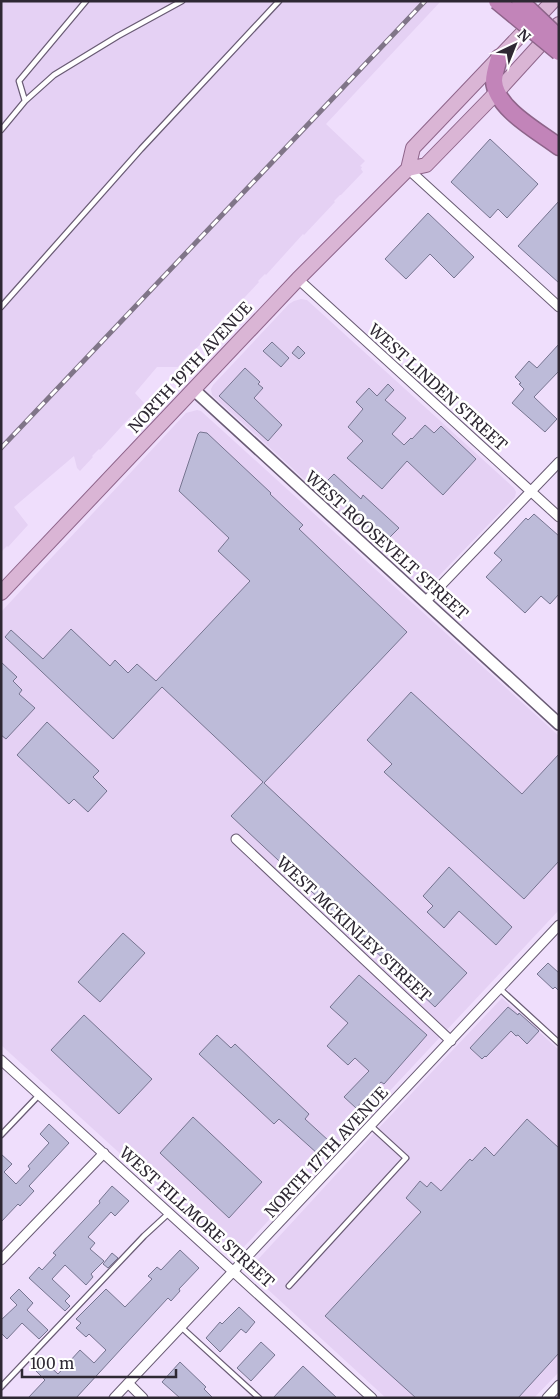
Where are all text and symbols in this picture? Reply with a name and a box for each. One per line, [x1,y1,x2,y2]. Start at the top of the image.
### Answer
north arrow [490,20,540,70]
text: N [514,25,534,46]
street label: NORTH 19TH AVENUE [124,297,257,437]
street label: WEST LINDEN STREET [364,319,512,455]
street label: WEST ROOSEVELT STREET [301,466,473,623]
street label: WEST MCKINLEY STREET [272,852,435,1006]
street label: NORTH 17TH AVENUE [260,1082,392,1222]
street label: WEST FILLMORE STREET [115,1142,278,1292]
scale bar [22,1346,176,1378]
text: 100 m [30,1354,74,1373]

